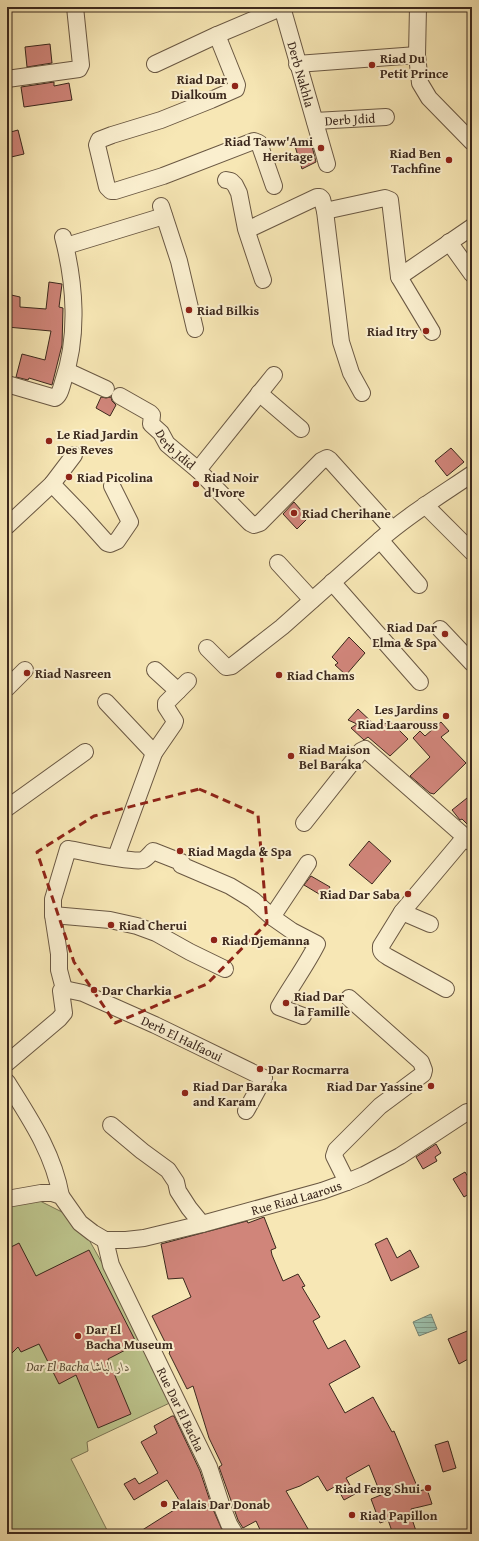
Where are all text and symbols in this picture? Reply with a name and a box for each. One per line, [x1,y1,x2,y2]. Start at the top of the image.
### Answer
street label: Derb Nakhla [283,39,320,110]
place label: Riad Du Petit Prince [380,49,448,83]
marker: Riad Du Petit Prince [367,60,377,70]
place label: Riad Dar Dialkoum [171,70,228,104]
marker: Riad Dar Dialkoum [230,81,240,91]
street label: Derb Jdid [324,108,376,130]
place label: Riad Taww'Ami Heritage [224,132,313,166]
marker: Riad Taww'Ami Heritage [316,143,326,153]
place label: Riad Ben Tachfine [390,144,441,178]
marker: Riad Ben Tachfine [444,155,454,165]
place label: Riad Bilkis [197,301,260,320]
marker: Riad Bilkis [184,305,194,315]
place label: Riad Itry [367,322,418,341]
marker: Riad Itry [421,326,431,336]
place label: Le Riad Jardin Des Reves [57,425,139,459]
street label: Derb Jdid [151,426,200,474]
marker: Le Riad Jardin Des Reves [44,436,54,446]
place label: Riad Picolina [77,468,153,487]
place label: Riad Noir d'Ivore [204,468,259,502]
marker: Riad Picolina [64,472,74,482]
marker: Riad Noir d'Ivore [191,479,201,489]
place label: Riad Cherihane [302,504,391,523]
marker: Riad Cherihane [289,508,299,518]
place label: Riad Dar Elma & Spa [372,618,437,652]
marker: Riad Dar Elma & Spa [440,629,450,639]
place label: Riad Nasreen [35,664,112,683]
place label: Riad Chams [287,666,355,685]
marker: Riad Nasreen [22,668,32,678]
marker: Riad Chams [274,670,284,680]
place label: Les Jardins Riad Laarouss [358,700,438,734]
marker: Les Jardins Riad Laarouss [441,711,451,721]
place label: Riad Maison Bel Baraka [299,740,370,774]
marker: Riad Maison Bel Baraka [286,751,296,761]
place label: Riad Magda & Spa [188,842,292,861]
marker: Riad Magda & Spa [175,846,185,856]
place label: Riad Dar Saba [320,885,400,904]
marker: Riad Dar Saba [403,889,413,899]
place label: Riad Cherui [119,916,187,935]
marker: Riad Cherui [106,920,116,930]
place label: Riad Djemanna [222,931,310,950]
marker: Riad Djemanna [209,935,219,945]
place label: Dar Charkia [102,981,172,1000]
marker: Dar Charkia [89,985,99,995]
place label: Riad Dar la Famille [294,987,350,1021]
marker: Riad Dar la Famille [281,998,291,1008]
street label: Derb El Halfaoui [138,1011,226,1066]
place label: Dar Rocmarra [268,1060,350,1079]
marker: Dar Rocmarra [255,1064,265,1074]
place label: Riad Dar Baraka and Karam [193,1077,288,1111]
place label: Riad Dar Yassine [327,1077,423,1096]
marker: Riad Dar Yassine [426,1081,436,1091]
marker: Riad Dar Baraka and Karam [180,1088,190,1098]
street label: Rue Riad Laarous [249,1175,344,1220]
place label: Dar El Bacha Museum [86,1320,174,1354]
marker: Dar El Bacha Museum [73,1331,83,1341]
park label: Dar El Bacha دار الباشا [25,1357,130,1376]
street label: Rue Dar El Bacha [152,1364,210,1455]
place label: Riad Feng Shui [335,1479,420,1498]
marker: Riad Feng Shui [423,1483,433,1493]
place label: Palais Dar Donab [172,1495,270,1514]
marker: Palais Dar Donab [159,1499,169,1509]
place label: Riad Papillon [360,1506,438,1525]
marker: Riad Papillon [347,1510,357,1520]

